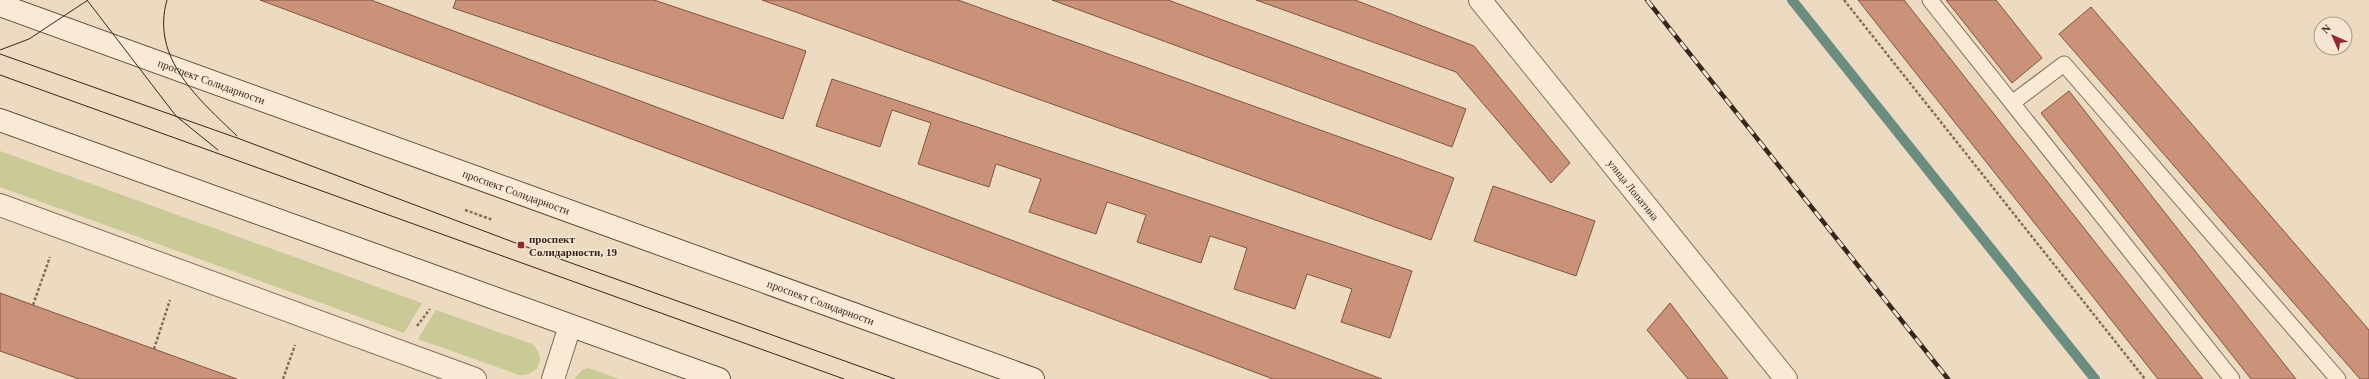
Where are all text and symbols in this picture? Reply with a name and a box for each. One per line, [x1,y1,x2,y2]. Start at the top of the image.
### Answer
north arrow [2313,16,2353,56]
text: N [2319,22,2333,36]
street label: проспект Солидарности [156,57,267,107]
street label: улица Лопатина [1605,157,1661,223]
street label: проспект Солидарности [461,167,571,217]
place label: проспект Солидарности, 19 [529,233,617,258]
marker: проспект Солидарности, 19 [516,240,526,250]
street label: проспект Солидарности [766,277,876,327]

